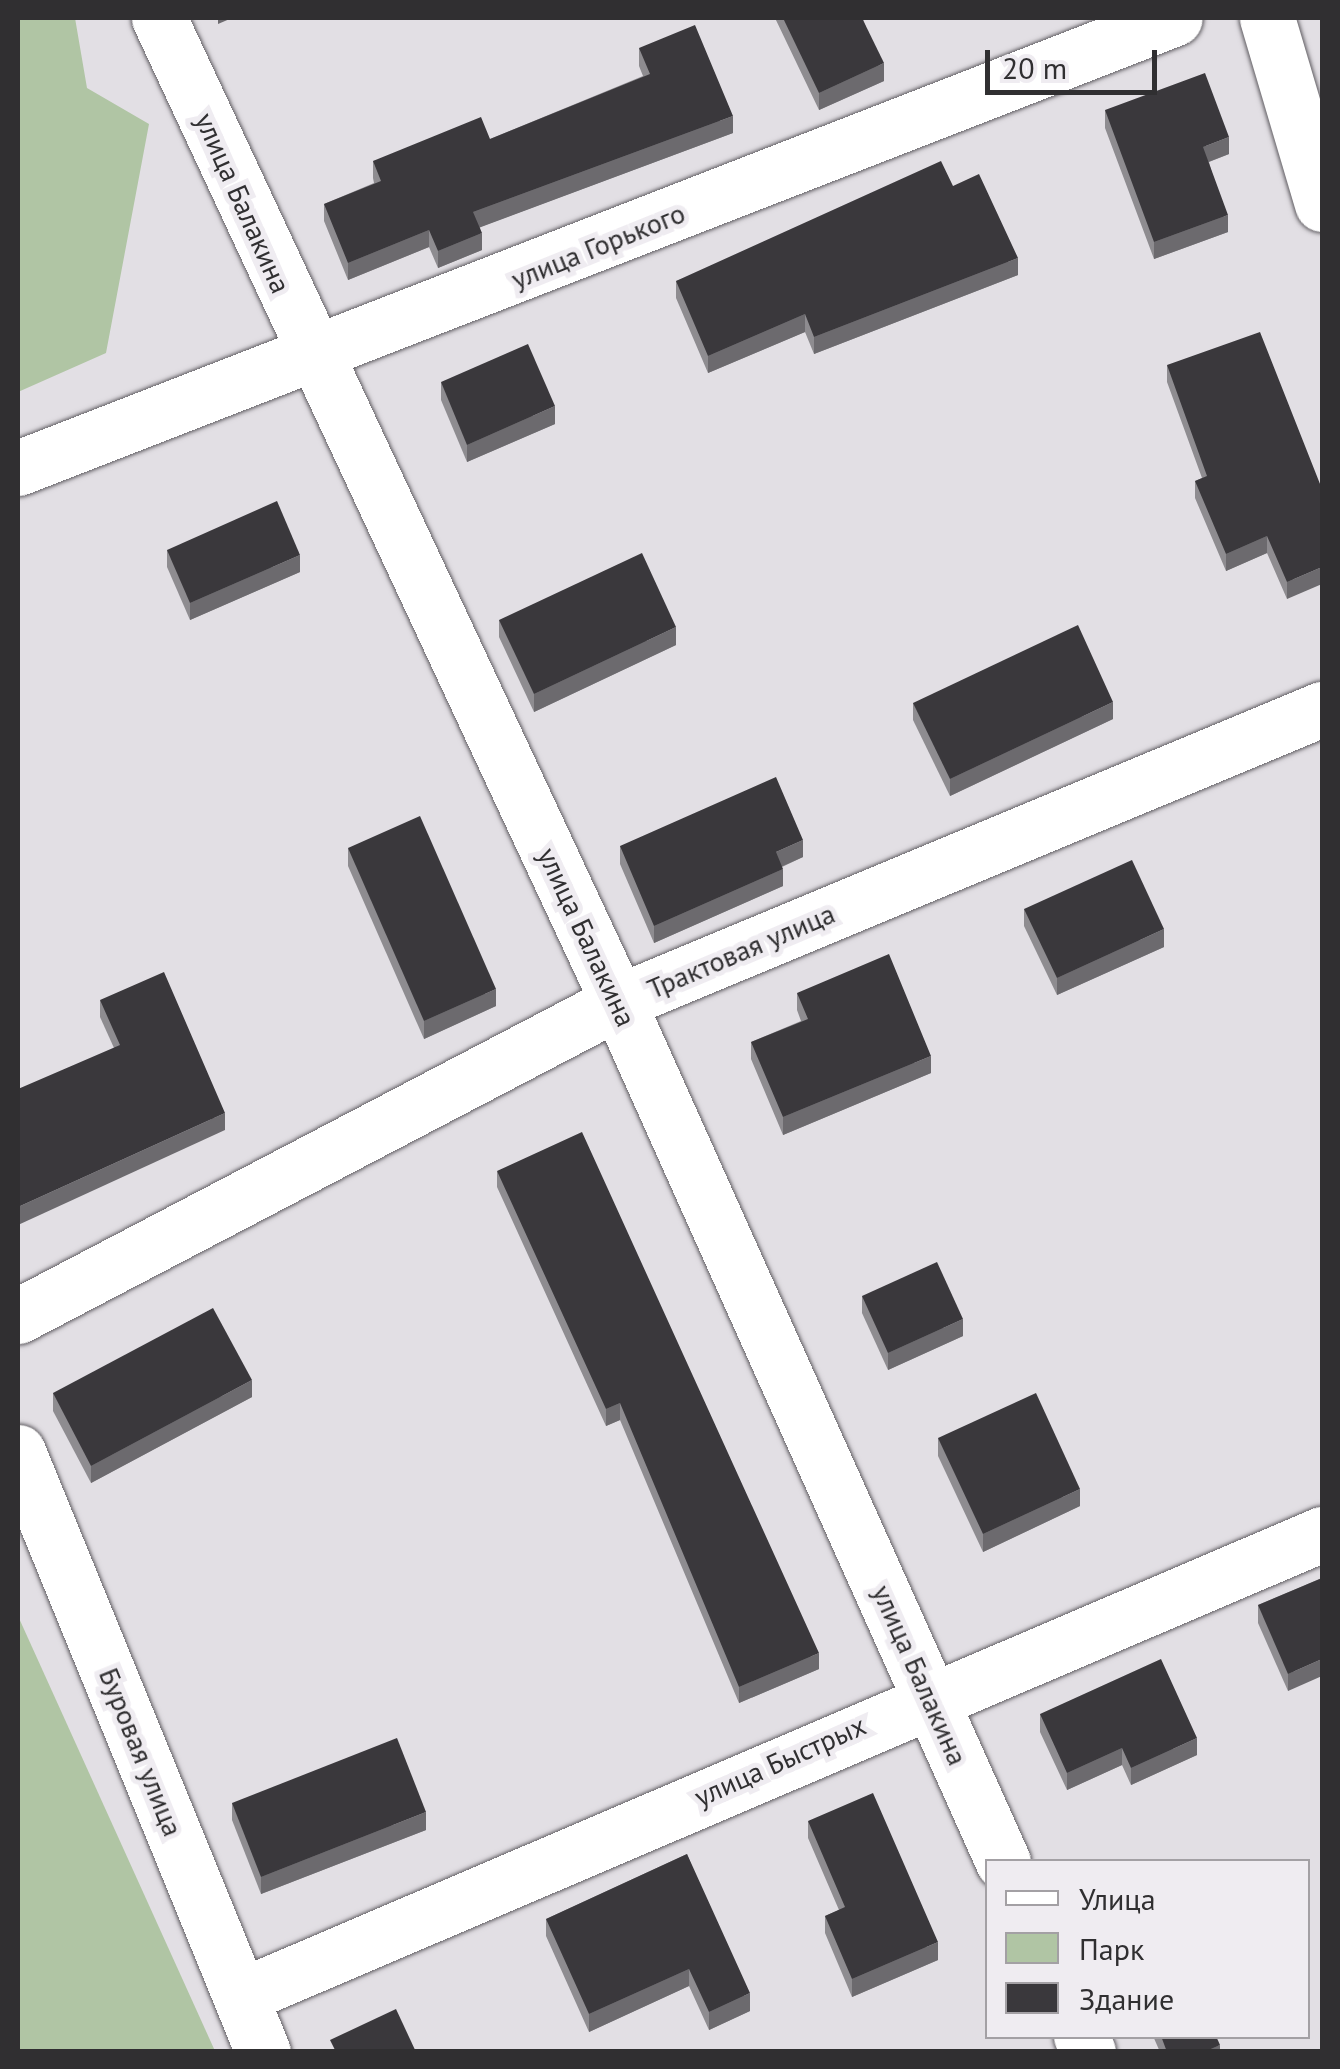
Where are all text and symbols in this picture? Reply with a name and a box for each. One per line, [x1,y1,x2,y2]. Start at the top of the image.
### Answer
scale bar [990,30,1162,92]
text: 20 m [1002,48,1067,87]
street label: улица Балакина [188,108,298,298]
street label: улица Горького [506,196,690,296]
street label: улица Балакина [531,842,643,1032]
street label: Трактовая улица [642,896,840,1006]
street label: улица Балакина [865,1580,975,1770]
street label: Буровая улица [92,1663,190,1841]
street label: улица Быстрых [689,1708,871,1814]
legend [985,1859,1310,2039]
text: Улица [1079,1879,1156,1918]
text: Парк [1079,1929,1144,1968]
text: Здание [1079,1979,1174,2018]

